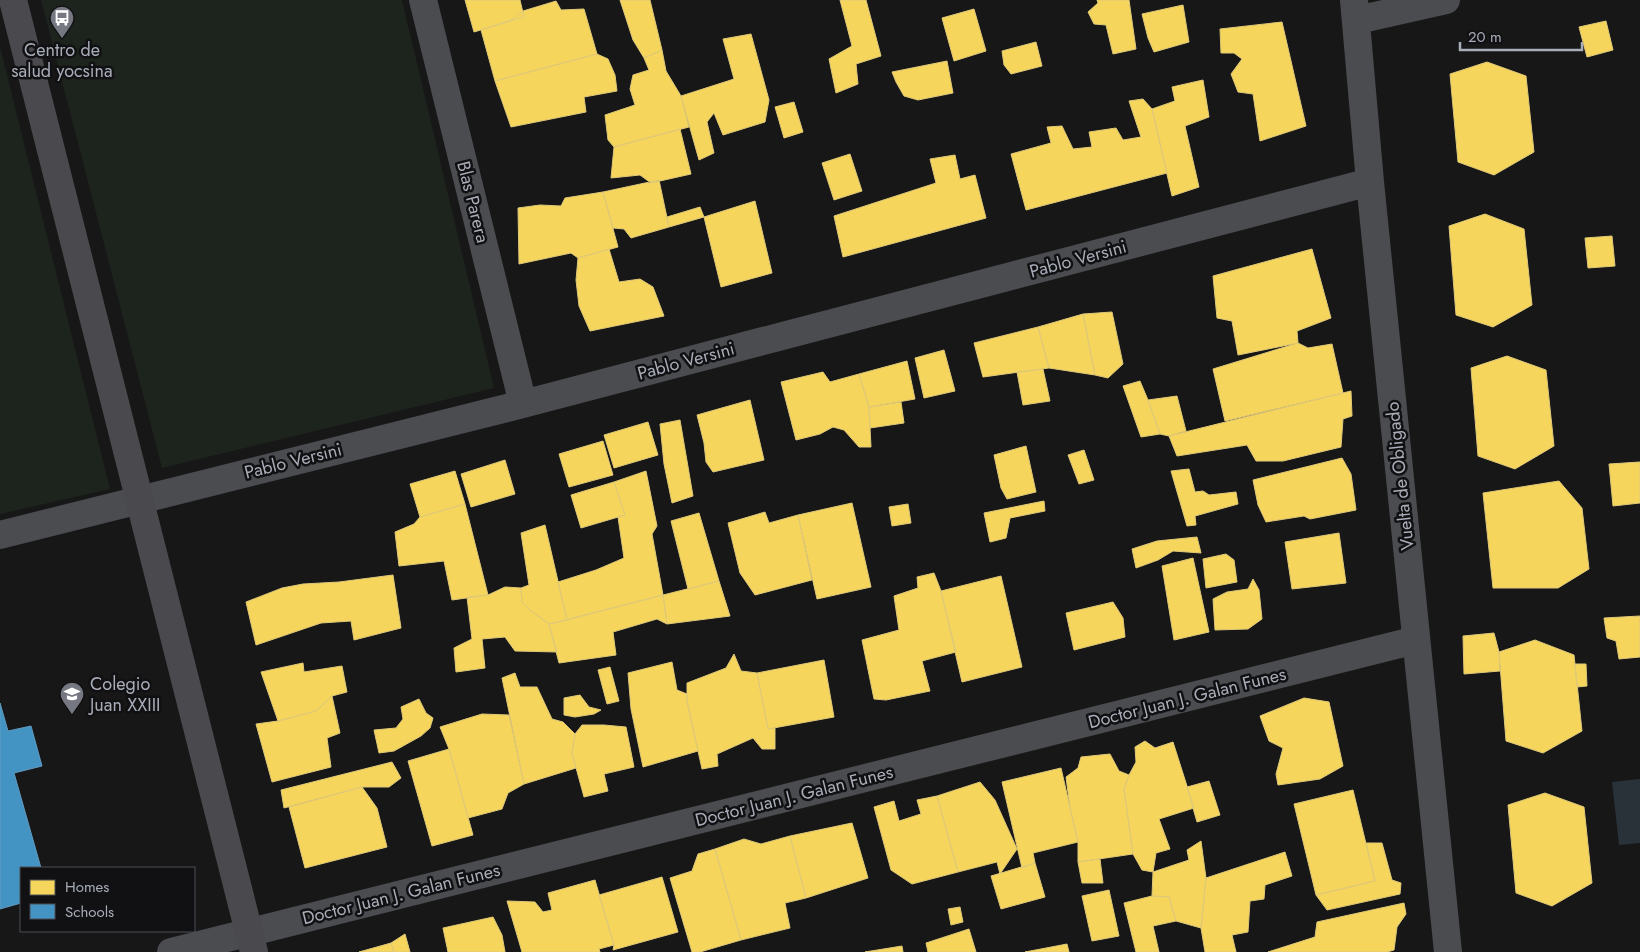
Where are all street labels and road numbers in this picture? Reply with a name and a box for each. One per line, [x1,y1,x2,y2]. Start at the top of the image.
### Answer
street label: Blas Parera [450,158,496,246]
street label: Pablo Versini [1027,234,1129,284]
street label: Pablo Versini [635,336,737,386]
street label: Vuelta de Obligado [1379,400,1421,551]
street label: Pablo Versini [242,436,344,486]
street label: Doctor Juan J. Galan Funes [1085,661,1289,735]
street label: Doctor Juan J. Galan Funes [692,759,896,833]
street label: Doctor Juan J. Galan Funes [299,857,503,931]

